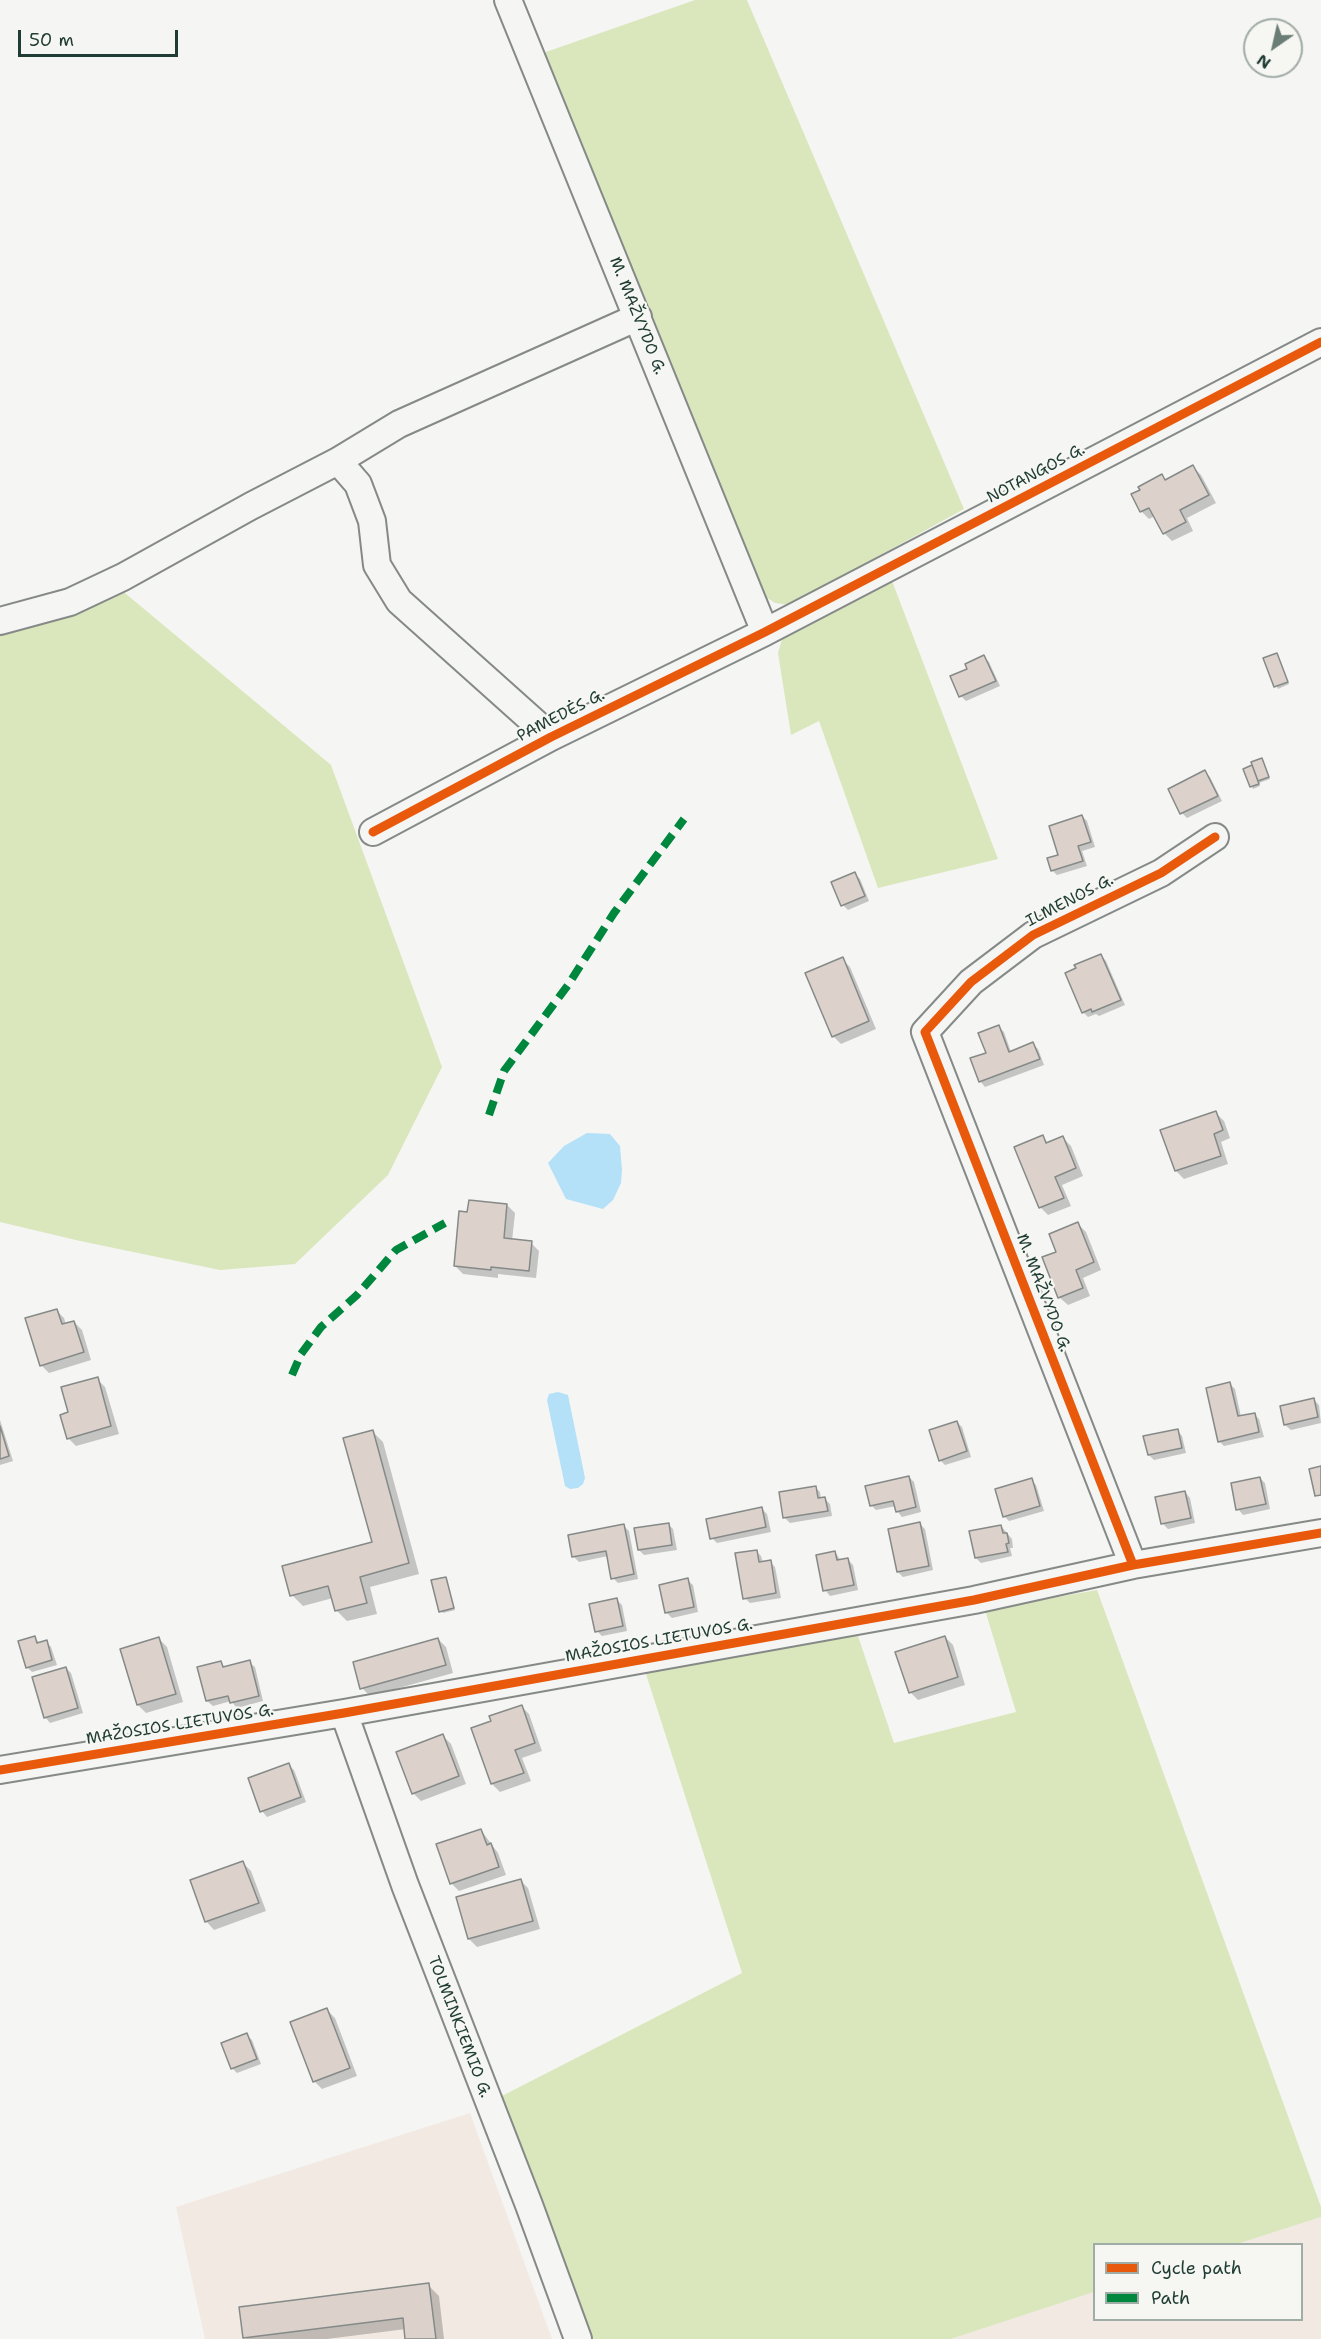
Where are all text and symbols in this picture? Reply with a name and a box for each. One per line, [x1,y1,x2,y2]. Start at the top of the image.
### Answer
scale bar [21,18,182,56]
north arrow [1243,18,1303,78]
text: 50 m [29,28,74,52]
text: N [1253,49,1275,74]
street label: M. MAŽVYDO G. [605,254,669,378]
street label: NOTANGOS G. [984,440,1088,508]
street label: PAMEDĖS G. [514,686,608,746]
street label: ILMENOS G. [1023,871,1117,931]
street label: M. MAŽVYDO G. [1012,1231,1074,1355]
street label: MAŽOSIOS LIETUVOS G. [564,1615,754,1667]
street label: MAŽOSIOS LIETUVOS G. [85,1701,275,1749]
street label: TOLMINKIEMIO G. [423,1954,495,2100]
legend [1093,2243,1303,2321]
text: Cycle path [1151,2256,1242,2280]
text: Path [1151,2286,1190,2310]

